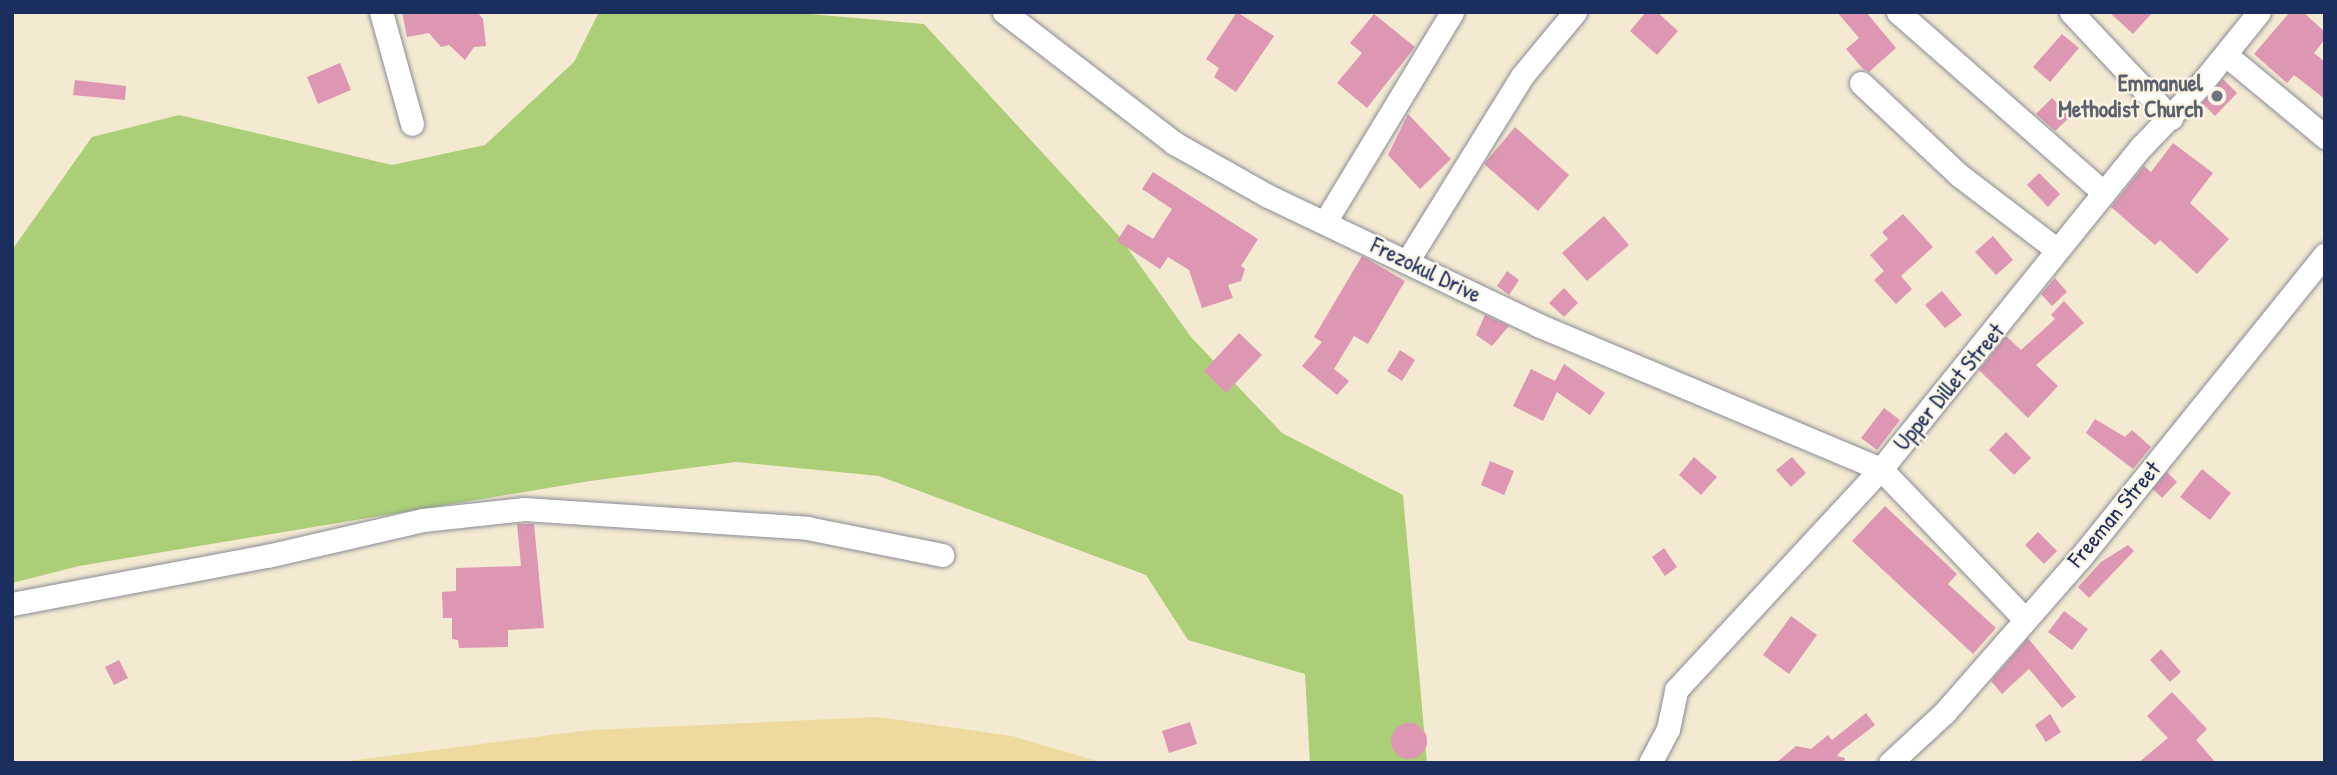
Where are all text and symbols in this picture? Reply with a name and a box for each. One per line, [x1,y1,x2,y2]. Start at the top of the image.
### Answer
place label: Emmanuel Methodist Church [2058,69,2203,123]
marker: Emmanuel Methodist Church [2209,88,2225,104]
street label: Frezokul Drive [1366,231,1486,309]
street label: Upper Dillet Street [1888,318,2010,456]
street label: Freeman Street [2062,455,2166,573]

